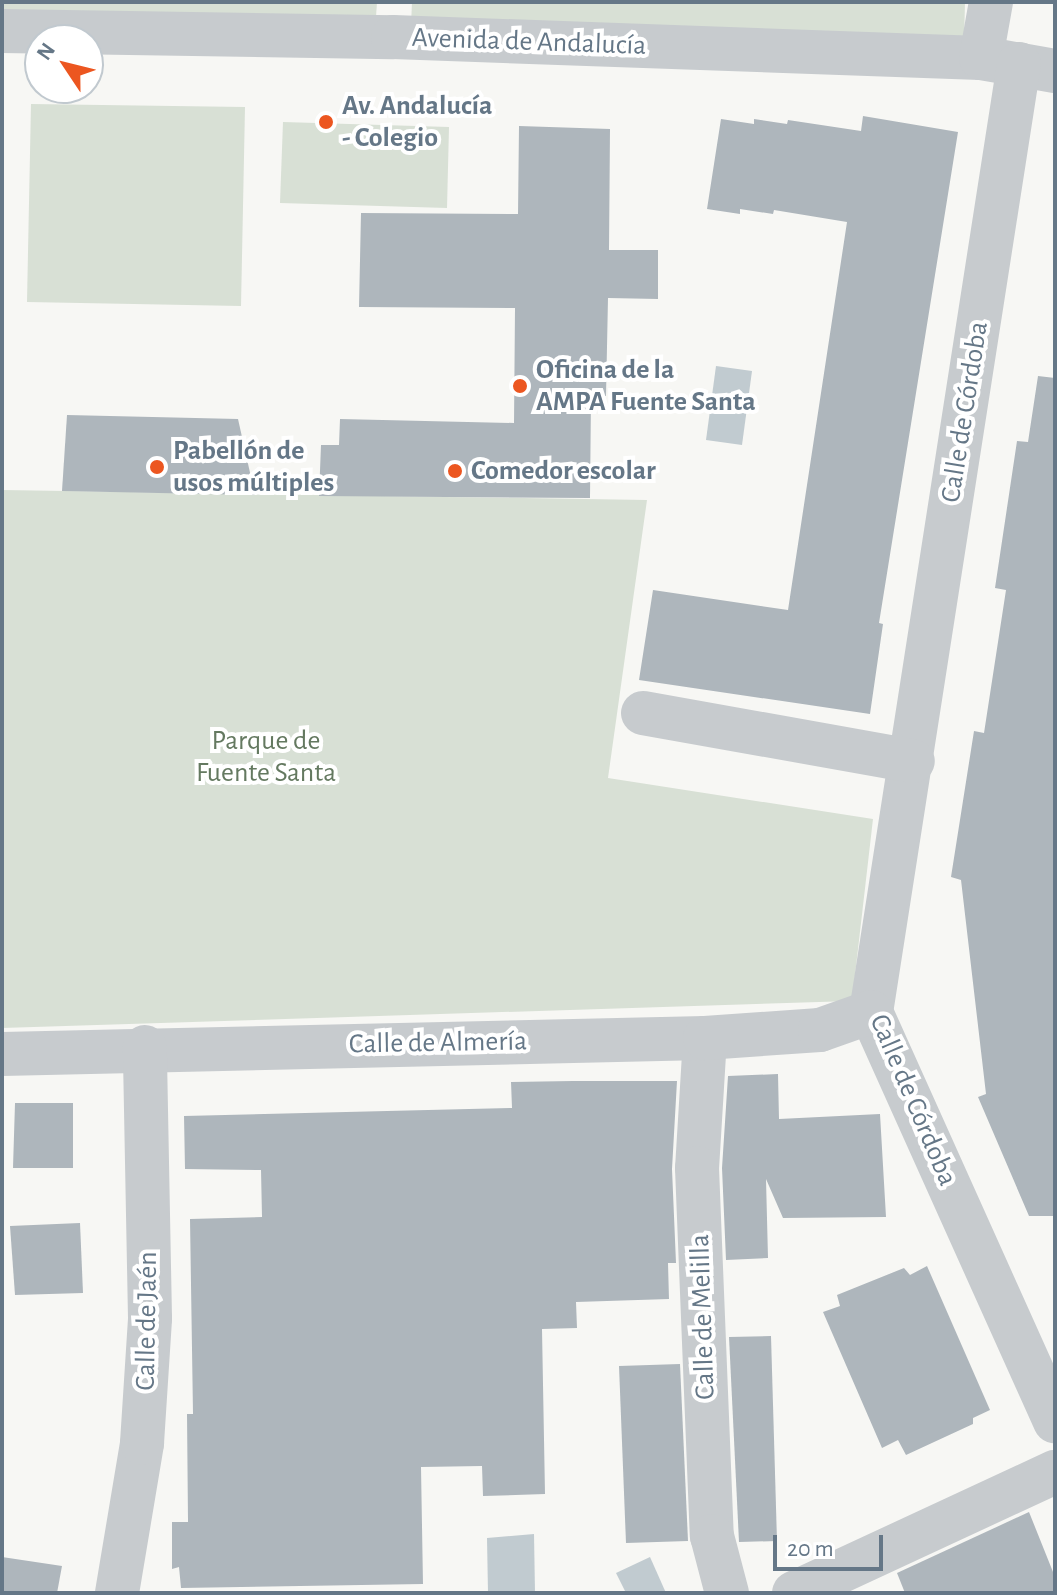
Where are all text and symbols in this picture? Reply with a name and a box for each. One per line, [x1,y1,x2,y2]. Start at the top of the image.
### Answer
street label: Avenida de Andalucía [411,21,647,63]
north arrow [24,24,104,104]
text: N [33,39,59,64]
place label: Av. Andalucía - Colegio [342,89,493,155]
marker: Av. Andalucía - Colegio [317,113,335,131]
street label: Calle de Córdoba [934,319,996,505]
place label: Oficina de la AMPA Fuente Santa [536,353,756,419]
marker: Oficina de la AMPA Fuente Santa [511,377,529,395]
place label: Pabellón de usos múltiples [173,434,334,500]
place label: Comedor escolar [471,454,656,488]
marker: Pabellón de usos múltiples [148,458,166,476]
marker: Comedor escolar [446,462,464,480]
park label: Parque de Fuente Santa [196,724,336,790]
street label: Calle de Córdoba [862,1009,964,1191]
street label: Calle de Almería [349,1025,527,1061]
street label: Calle de Melilla [683,1234,723,1400]
street label: Calle de Jaén [129,1251,165,1391]
scale bar [777,1519,887,1569]
text: 20 m [787,1537,834,1561]

